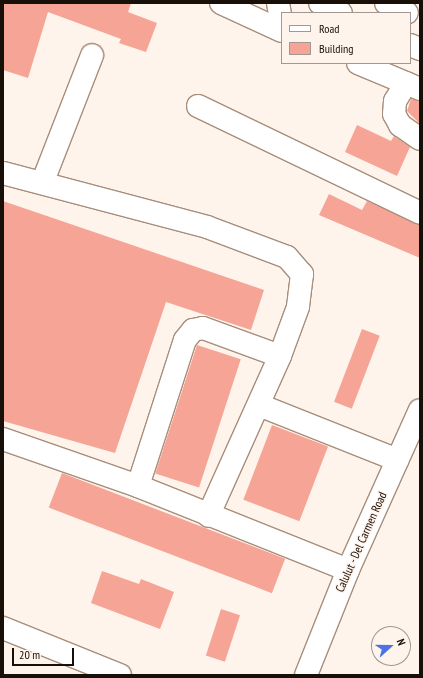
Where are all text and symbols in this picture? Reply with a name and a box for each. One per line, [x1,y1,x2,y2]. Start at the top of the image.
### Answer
legend [281,12,411,64]
text: Road [319,21,339,36]
text: Building [319,41,354,56]
street label: Calulut - Del Carmen Road [332,489,390,595]
north arrow [371,626,411,666]
text: N [394,637,409,647]
scale bar [14,640,76,666]
text: 20 m [19,647,40,662]

